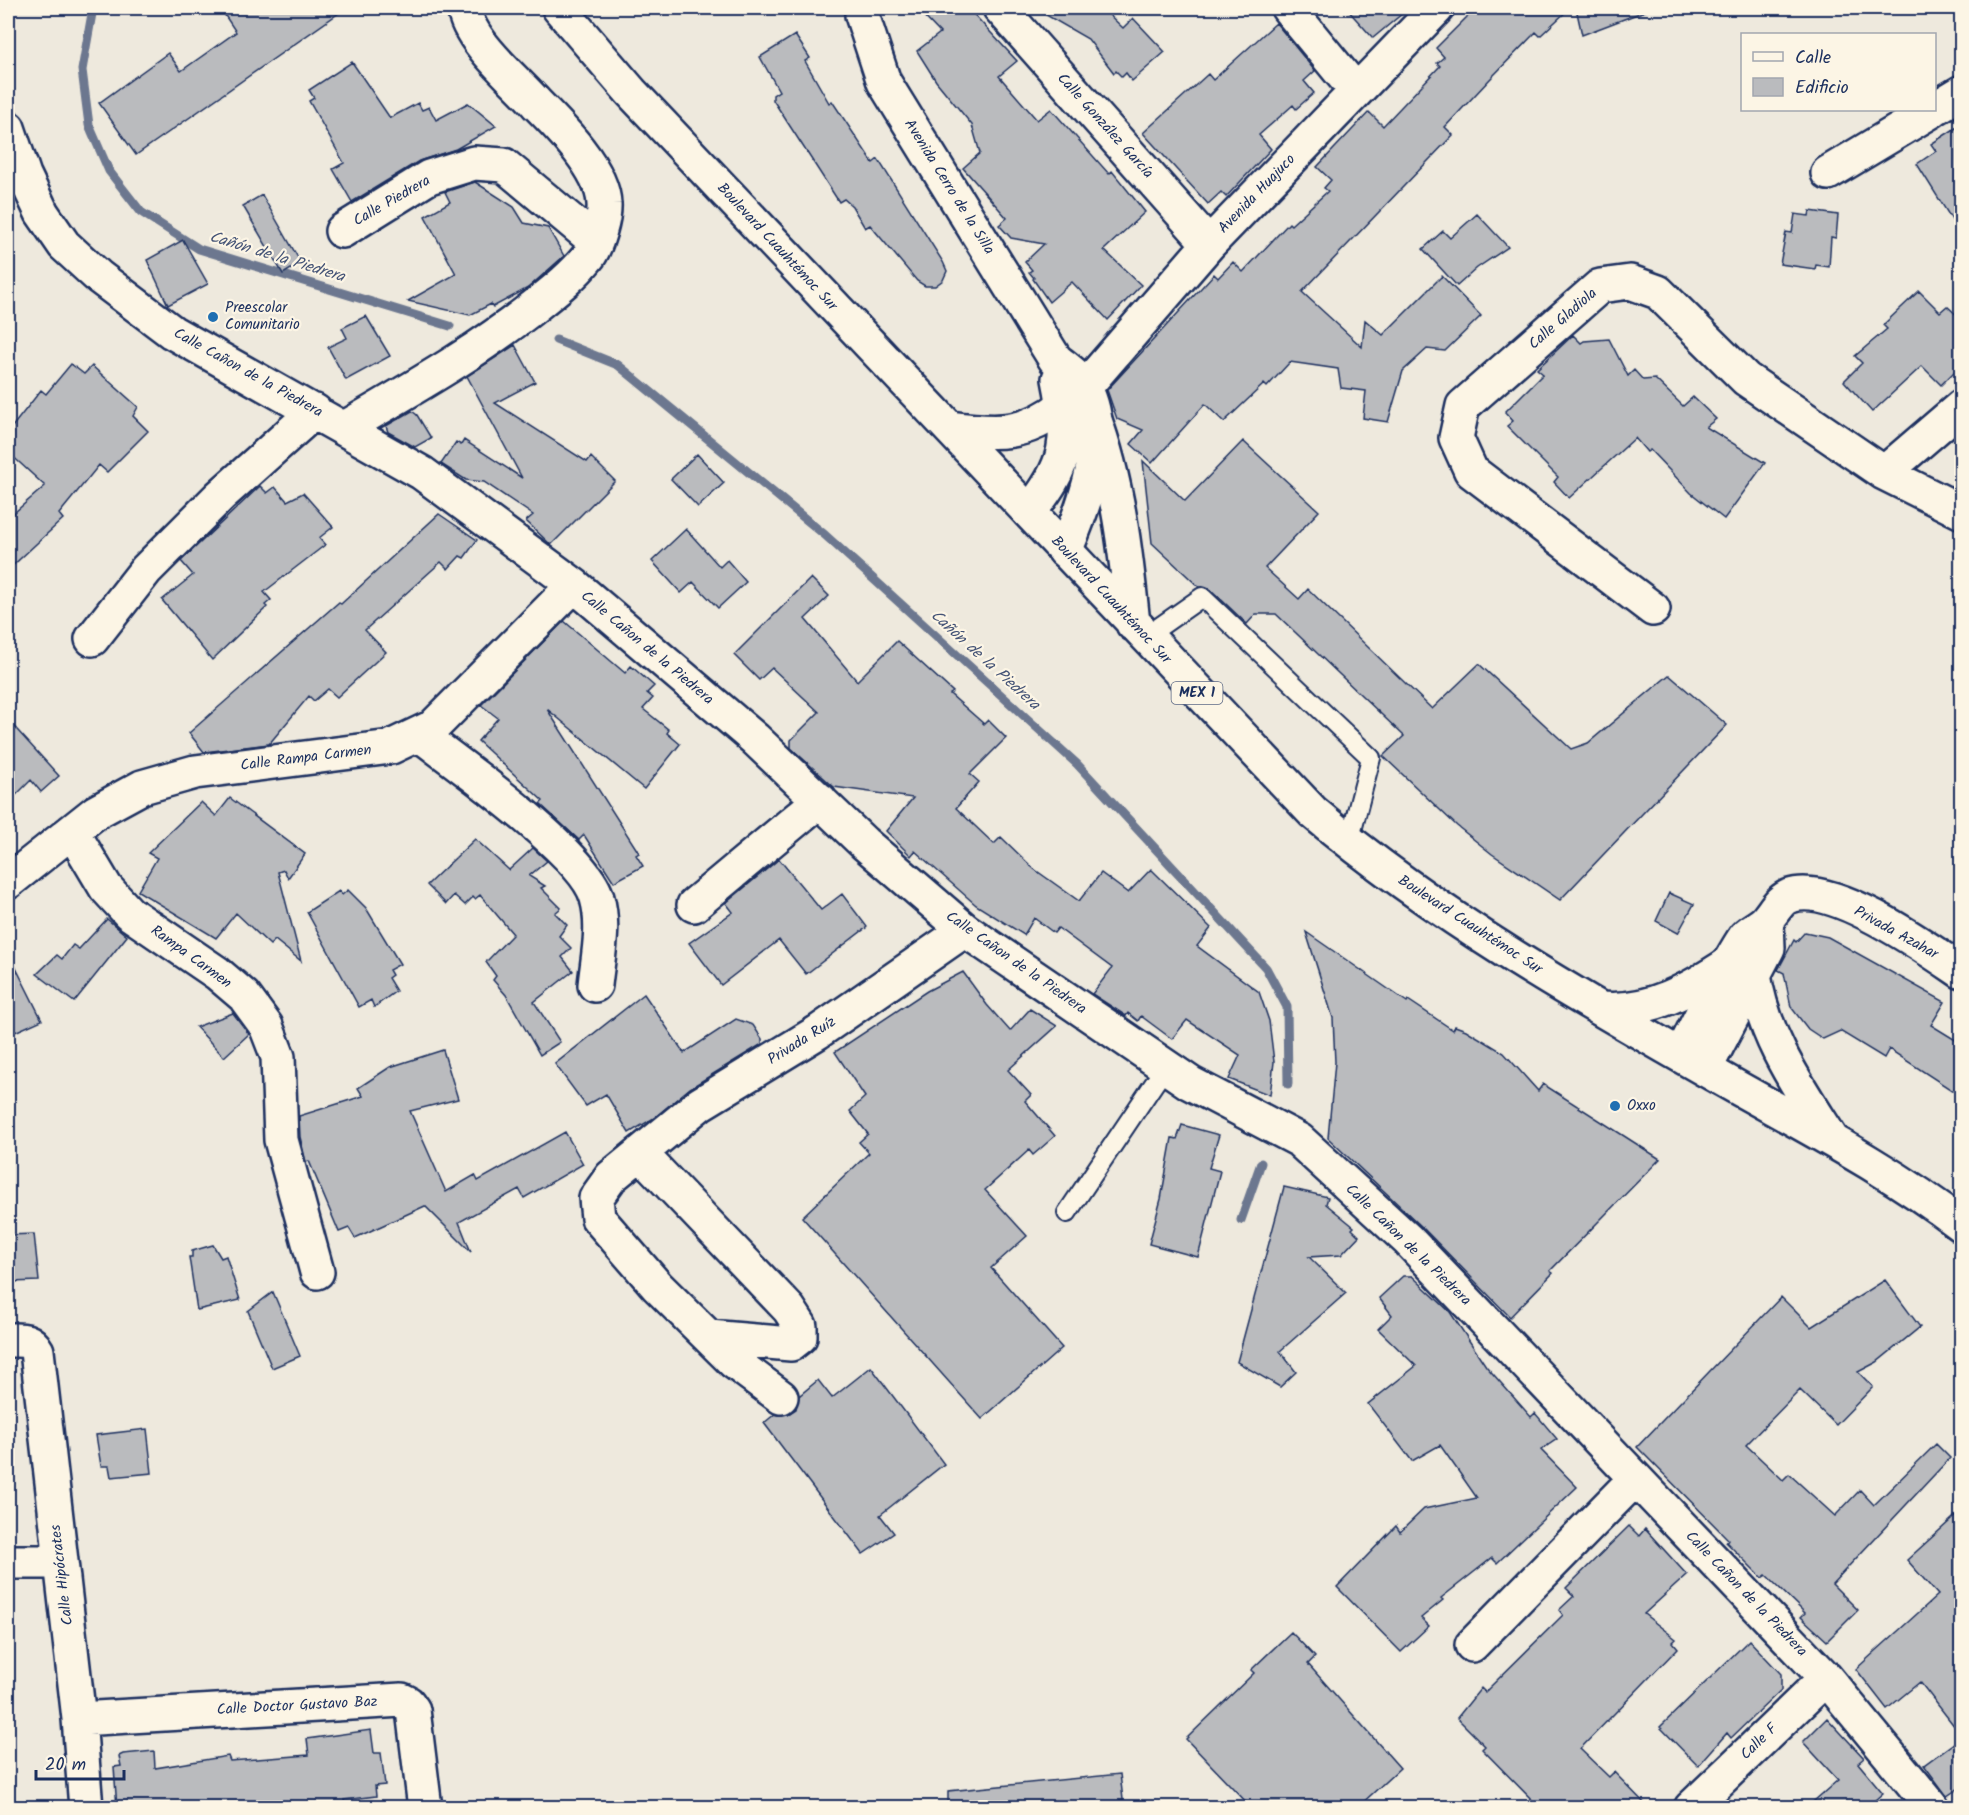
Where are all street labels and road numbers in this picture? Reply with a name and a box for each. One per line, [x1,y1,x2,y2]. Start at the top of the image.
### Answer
street label: Calle González García [1051,68,1159,184]
street label: Avenida Cerro de la Silla [898,115,1000,259]
street label: Avenida Huajuco [1213,148,1302,239]
street label: Calle Piedrera [349,169,435,233]
street label: Boulevard Cuauhtémoc Sur [711,177,844,317]
street label: Calle Gladiola [1523,282,1603,356]
street label: Calle Cañon de la Piedrera [169,322,327,424]
street label: Boulevard Cuauhtémoc Sur [1045,530,1178,670]
street label: Calle Cañon de la Piedrera [575,585,719,711]
road number: MEX 1 [1172,682,1222,704]
street label: Calle Rampa Carmen [239,738,373,778]
street label: Boulevard Cuauhtémoc Sur [1393,869,1548,981]
street label: Privada Azahar [1849,900,1944,967]
street label: Calle Cañon de la Piedrera [940,905,1092,1021]
street label: Rampa Carmen [145,919,237,995]
street label: Privada Ruíz [763,1010,841,1072]
street label: Calle Cañon de la Piedrera [1339,1178,1477,1312]
street label: Calle Hipócrates [44,1523,80,1627]
street label: Calle Cañon de la Piedrera [1679,1525,1813,1663]
street label: Calle Doctor Gustavo Baz [216,1690,378,1722]
street label: Calle F [1735,1717,1784,1766]

